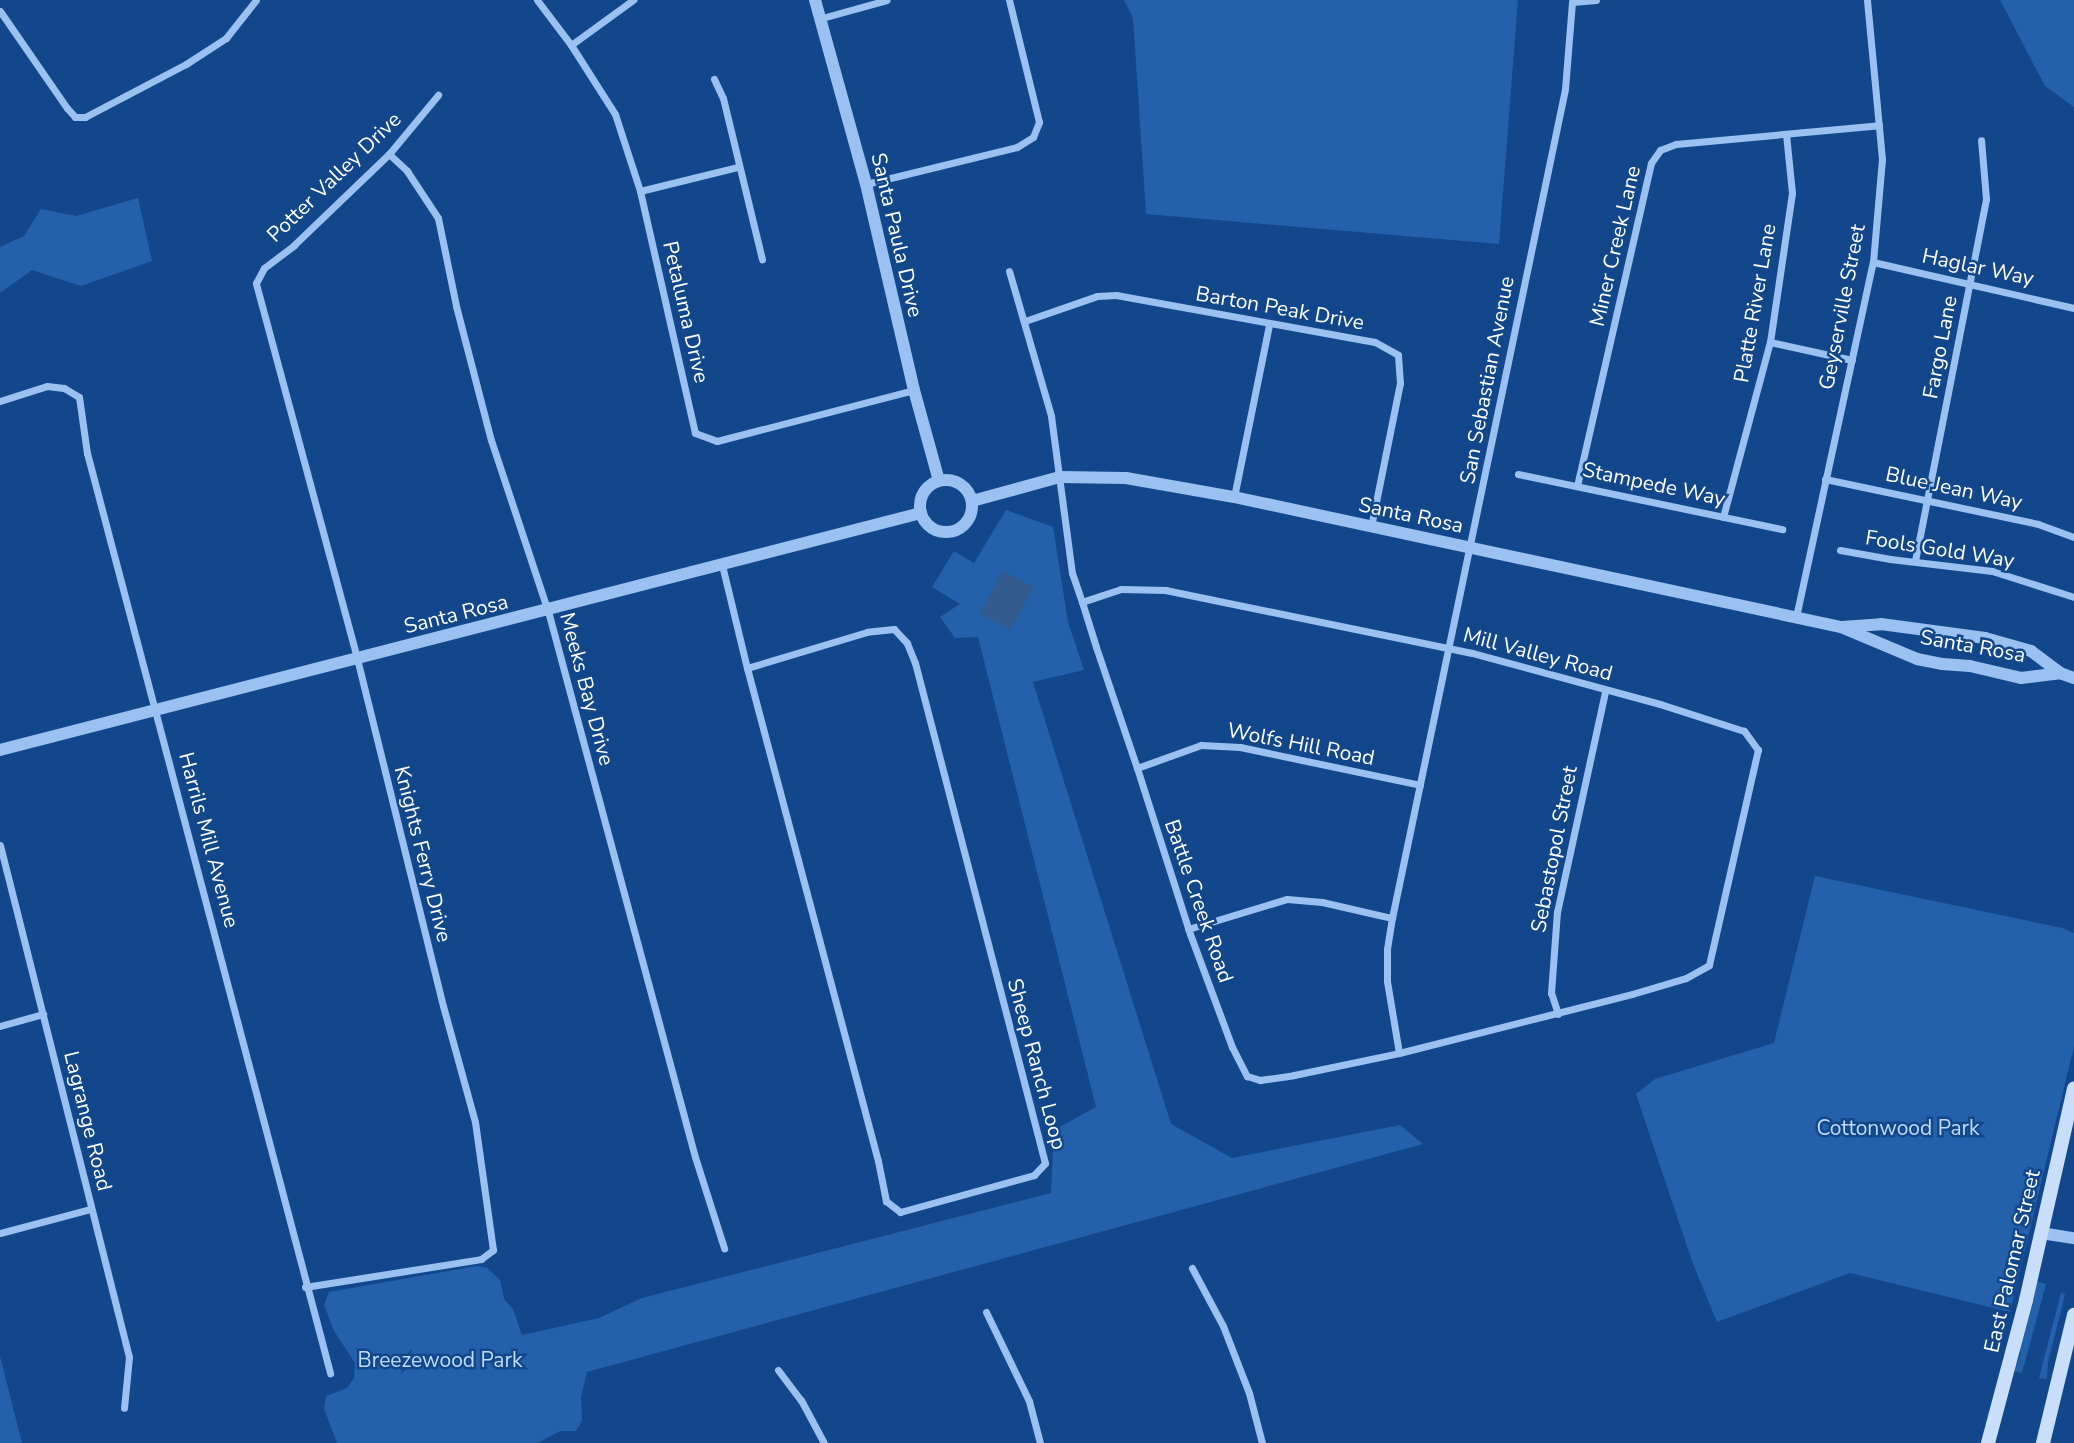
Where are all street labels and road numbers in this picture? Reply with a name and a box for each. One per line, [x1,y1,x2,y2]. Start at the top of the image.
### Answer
street label: Potter Valley Drive [262,107,406,247]
street label: Santa Paula Drive [866,150,928,320]
street label: Miner Creek Lane [1584,163,1646,329]
street label: Platte River Lane [1729,222,1781,384]
street label: Geyserville Street [1814,222,1870,392]
street label: Petaluma Drive [657,239,715,385]
street label: Haglar Way [1920,243,2036,291]
street label: San Sebastian Avenue [1455,274,1519,486]
street label: Barton Peak Drive [1194,281,1366,335]
street label: Fargo Lane [1918,293,1962,401]
street label: Stampede Way [1580,457,1728,511]
street label: Blue Jean Way [1883,461,2025,515]
street label: Santa Rosa [1356,492,1466,538]
street label: Fools Gold Way [1864,525,2016,573]
street label: Santa Rosa [401,589,511,639]
street label: Meeks Bay Drive [554,610,620,768]
street label: Mill Valley Road [1461,622,1615,686]
street label: Santa Rosa [1918,624,2028,668]
street label: Wolfs Hill Road [1225,717,1377,771]
street label: Harrils Mill Avenue [173,749,245,931]
street label: Knights Ferry Drive [389,763,457,945]
street label: Sebastopol Street [1525,764,1583,934]
street label: Battle Creek Road [1159,816,1239,986]
street label: Sheep Ranch Loop [1002,976,1072,1152]
street label: Lagrange Road [58,1049,118,1193]
street label: East Palomar Street [1979,1167,2045,1355]

